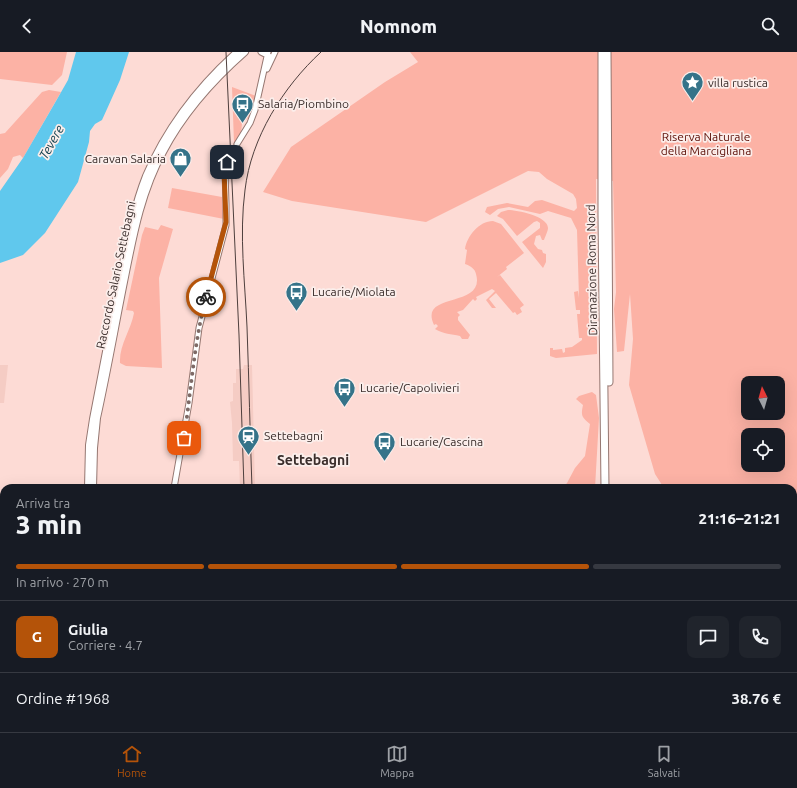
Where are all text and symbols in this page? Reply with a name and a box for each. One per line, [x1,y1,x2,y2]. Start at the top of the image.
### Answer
icon: back [16,15,38,37]
icon: search [759,15,781,37]
text: Nomnom [360,16,437,36]
place icon: villa rustica [680,70,706,103]
place label: villa rustica [708,76,768,89]
bus stop icon: Salaria/Piombino [230,91,256,124]
place label: Salaria/Piombino [258,97,349,110]
water label: Tevere [36,122,66,162]
park label: Riserva Naturale della Marcigliana [661,130,751,157]
pin [210,145,244,179]
shop icon: Caravan Salaria [168,146,194,179]
icon: home [216,151,238,173]
place label: Caravan Salaria [85,152,166,165]
street label: Raccordo Salario Settebagni [93,200,138,350]
street label: Diramazione Roma Nord [584,204,599,336]
courier [186,277,226,317]
bus stop icon: Lucarie/Miolata [283,279,309,312]
place label: Lucarie/Miolata [312,285,396,298]
icon: bike [195,286,217,308]
bus stop icon: Lucarie/Capolivieri [332,375,358,408]
north arrow [741,376,785,420]
map controls [741,376,785,472]
place label: Lucarie/Capolivieri [360,381,460,394]
pin [167,421,201,455]
station icon: Settebagni [235,423,261,456]
icon: bag [173,427,195,449]
button: locate [741,428,785,472]
place label: Settebagni [264,429,323,442]
bus stop icon: Lucarie/Cascina [372,429,398,462]
place label: Lucarie/Cascina [400,435,483,448]
district label: Settebagni [277,452,349,468]
text: Arriva tra [16,496,70,510]
text: 3 min [16,510,82,539]
text: 21:16–21:21 [698,510,781,527]
text: In arrivo · 270 m [16,575,109,589]
button: chat [687,616,729,658]
button: phone [739,616,781,658]
text: Giulia [68,621,108,638]
text: G [32,628,42,645]
text: Corriere · 4.7 [68,638,143,652]
text: Ordine #1968 [16,690,110,707]
text: 38.76 € [731,690,781,707]
tab: Home [117,743,147,779]
tab: Mappa [380,743,414,779]
tab: Salvati [648,743,680,779]

